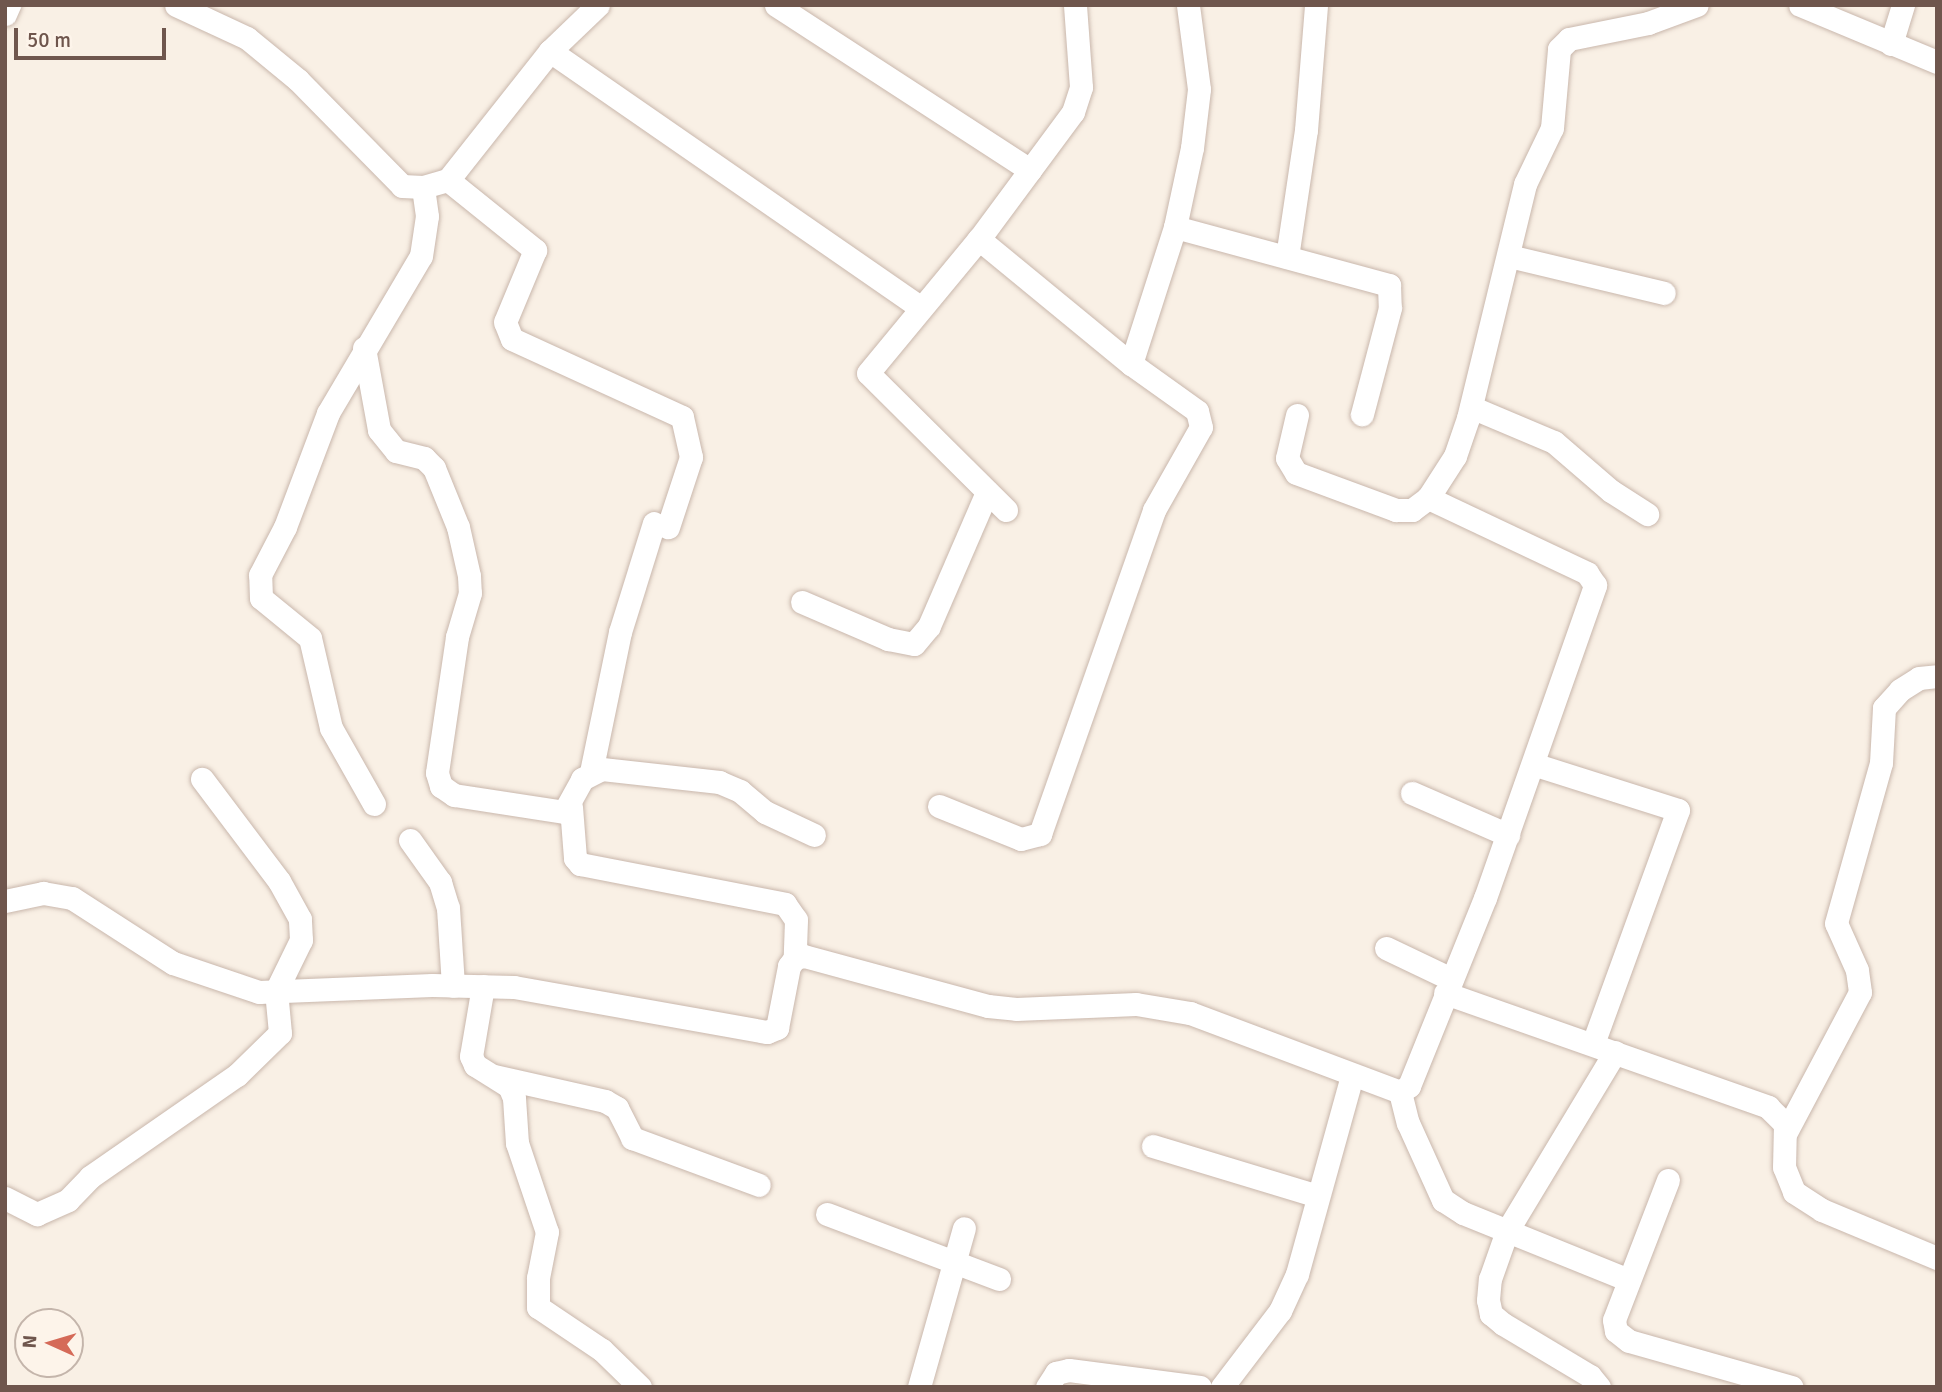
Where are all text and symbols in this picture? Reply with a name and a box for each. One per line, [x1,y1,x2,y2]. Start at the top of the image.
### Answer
scale bar [18,14,170,58]
text: 50 m [27,27,71,53]
north arrow [14,1308,84,1378]
text: N [18,1334,42,1349]

